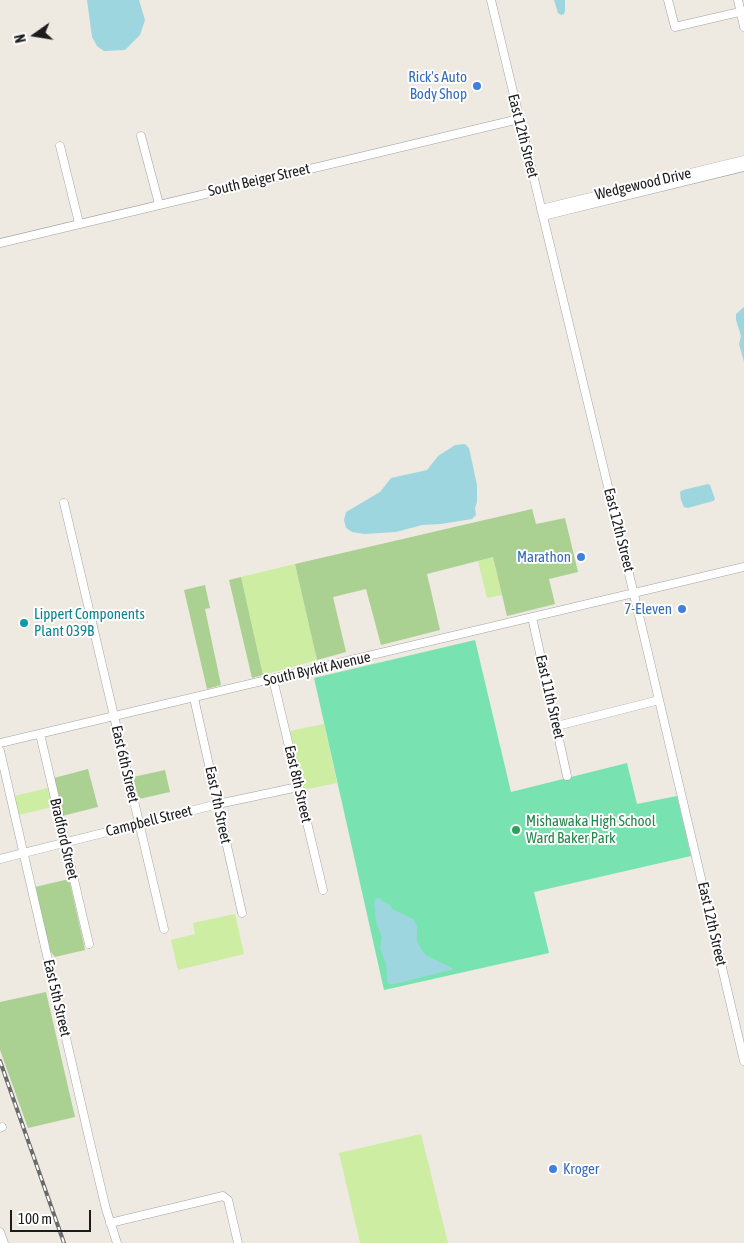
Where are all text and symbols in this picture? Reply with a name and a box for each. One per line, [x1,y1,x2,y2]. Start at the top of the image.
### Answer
north arrow [10,10,60,60]
text: N [12,33,29,44]
place label: Rick's Auto Body Shop [408,68,467,103]
marker: Rick's Auto Body Shop [471,80,483,92]
street label: East 12th Street [504,92,542,180]
street label: South Beiger Street [206,160,312,200]
street label: Wedgewood Drive [593,164,693,204]
street label: East 12th Street [600,486,638,574]
place label: Marathon [517,548,571,566]
marker: Marathon [575,551,587,563]
place label: 7-Eleven [624,600,672,618]
marker: 7-Eleven [676,603,688,615]
place label: Lippert Components Plant 039B [34,605,145,640]
marker: Lippert Components Plant 039B [18,617,30,629]
street label: South Byrkit Avenue [262,648,372,690]
street label: East 11th Street [532,653,568,741]
street label: East 6th Street [107,724,143,804]
street label: East 8th Street [280,744,316,824]
street label: East 7th Street [201,765,235,845]
street label: Bradford Street [46,797,82,881]
street label: Campbell Street [104,802,194,840]
place label: Mishawaka High School Ward Baker Park [526,812,656,847]
marker: Mishawaka High School Ward Baker Park [510,824,522,836]
street label: East 12th Street [694,880,730,968]
street label: East 5th Street [39,958,75,1038]
place label: Kroger [563,1160,599,1178]
marker: Kroger [547,1163,559,1175]
scale bar [12,1200,94,1232]
text: 100 m [18,1210,52,1227]

